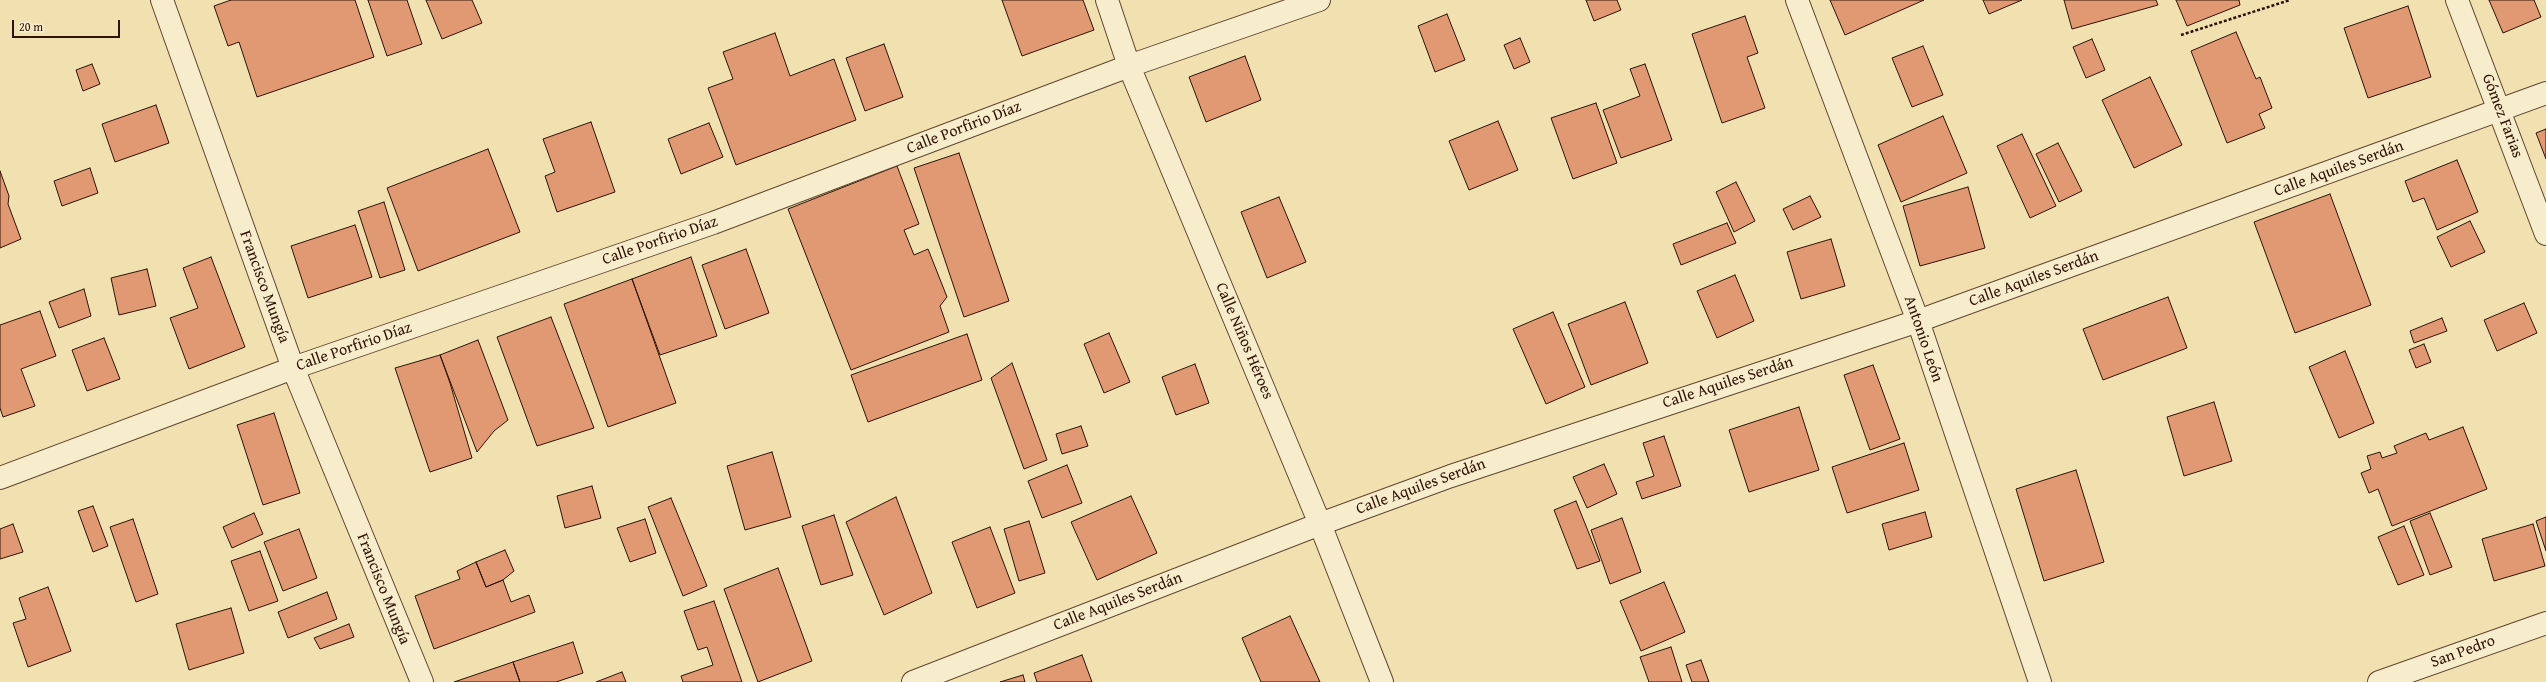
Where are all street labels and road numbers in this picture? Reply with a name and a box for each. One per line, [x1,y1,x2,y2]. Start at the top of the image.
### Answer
street label: Gómez Farias [2477,71,2527,161]
street label: Calle Porfirio Díaz [904,97,1024,159]
street label: Calle Aquiles Serdán [2272,137,2406,201]
street label: Calle Porfirio Díaz [600,212,720,270]
street label: Francisco Mungía [235,228,293,346]
street label: Calle Aquiles Serdán [1967,247,2101,311]
street label: Calle Niños Héroes [1211,280,1277,402]
street label: Antonio León [1899,293,1947,385]
street label: Calle Porfirio Díaz [294,318,414,376]
street label: Calle Aquiles Serdán [1660,353,1796,413]
street label: Calle Aquiles Serdán [1354,455,1488,519]
street label: Francisco Mungía [352,531,414,647]
street label: Calle Aquiles Serdán [1051,569,1185,635]
street label: San Pedro [2428,632,2498,672]

